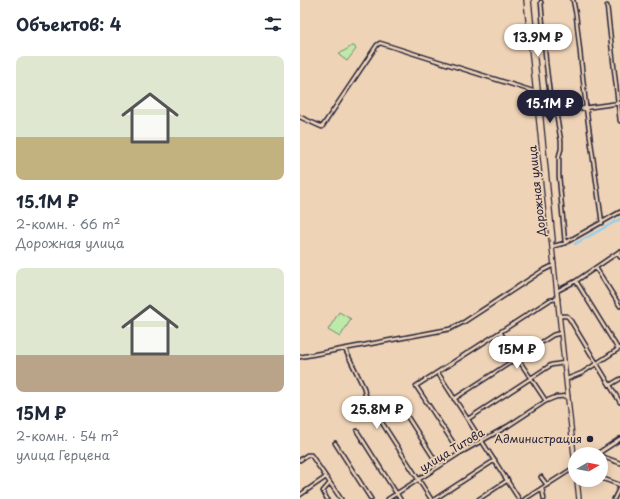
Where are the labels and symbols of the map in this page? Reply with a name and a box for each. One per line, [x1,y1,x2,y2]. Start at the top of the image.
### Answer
pin: 13.9M ₽ [501,24,575,58]
pin: 15.1M ₽ [513,90,587,124]
street label: Дорожная улица [523,145,550,238]
pin: 15M ₽ [489,336,545,370]
pin: 25.8M ₽ [340,396,414,430]
street label: улица Титова [416,423,487,476]
place label: Администрация [495,430,582,447]
marker: Администрация [585,434,595,444]
north arrow [568,447,608,487]

